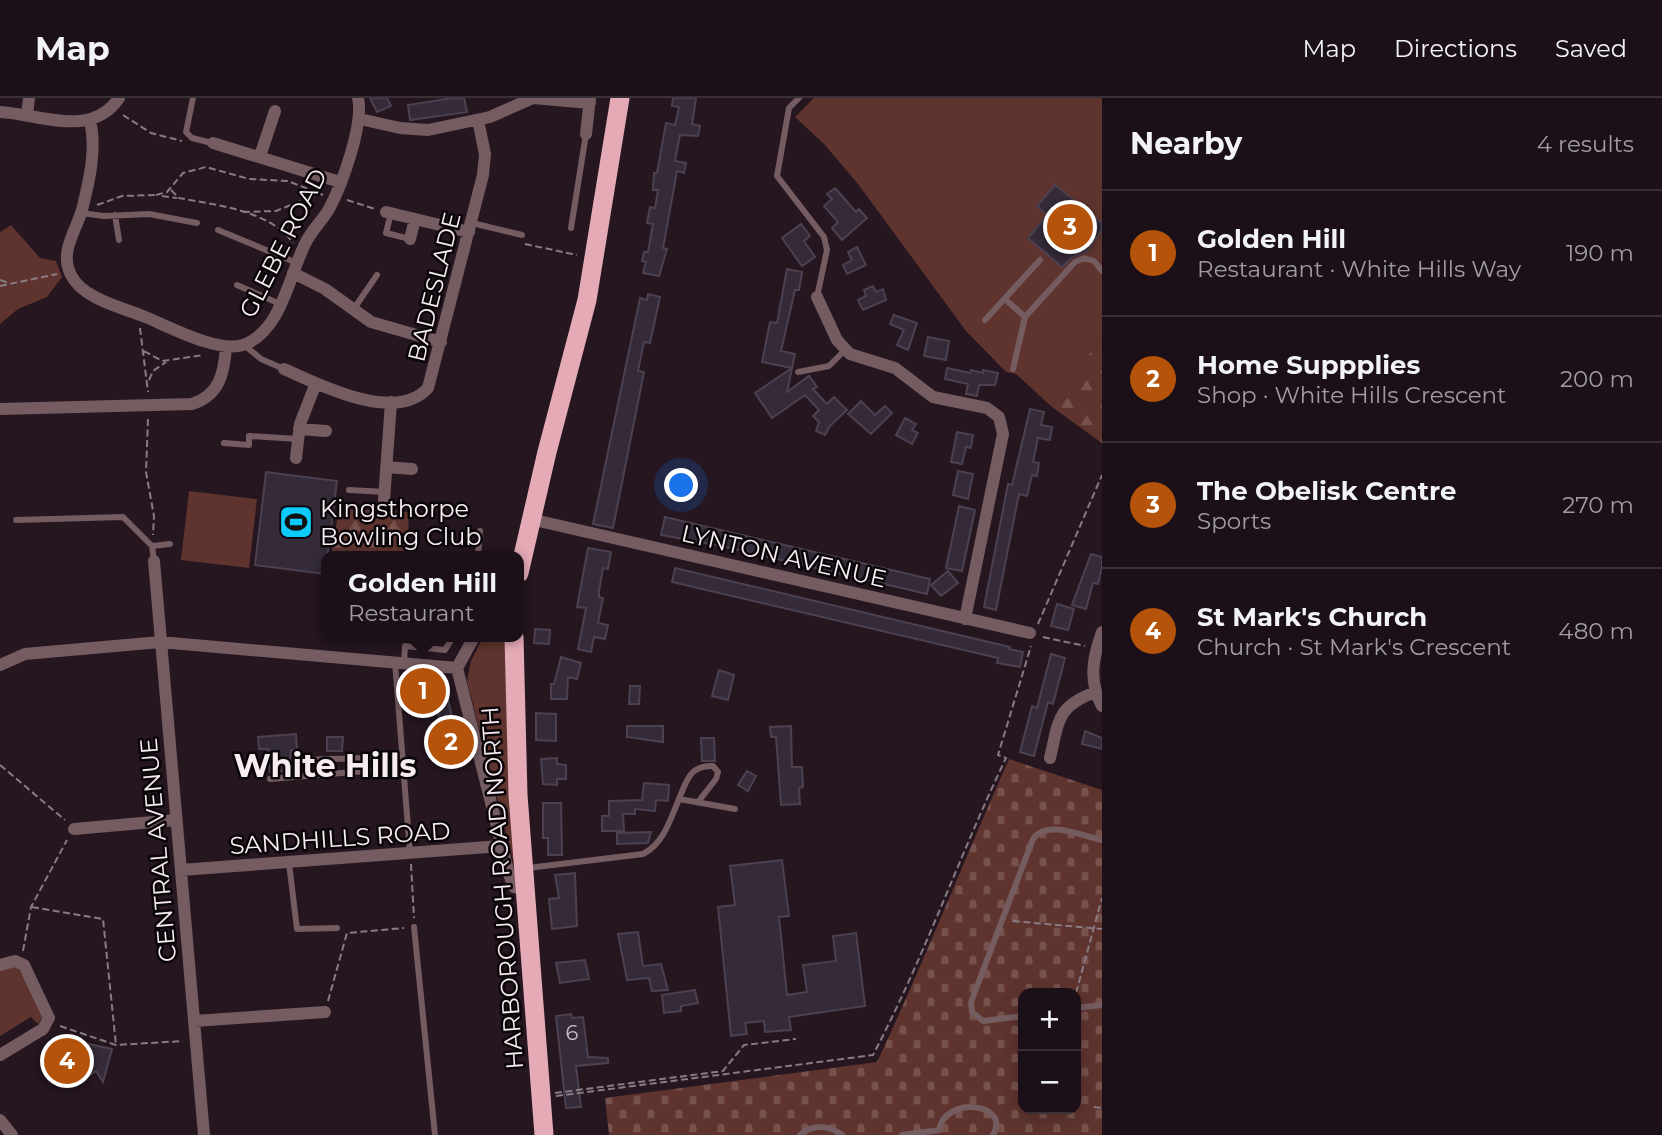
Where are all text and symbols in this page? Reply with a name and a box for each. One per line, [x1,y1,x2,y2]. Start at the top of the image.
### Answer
text: Map [35,28,110,68]
text: Map [1303,34,1356,63]
text: Directions [1394,34,1517,63]
text: Saved [1555,34,1627,63]
text: Nearby [1130,125,1242,162]
text: 4 results [1537,130,1634,158]
street label: GLEBE ROAD [233,164,333,322]
pin: 3 [1047,201,1093,253]
street label: BADESLADE [401,209,467,365]
text: Golden Hill [1197,223,1346,255]
text: 1 [1148,239,1158,267]
text: 190 m [1566,239,1634,267]
text: Restaurant · White Hills Way [1197,255,1521,283]
text: Home Suppplies [1197,349,1420,381]
text: 2 [1146,365,1160,393]
text: 200 m [1560,365,1634,393]
text: Shop · White Hills Crescent [1197,381,1506,409]
your location [664,468,698,502]
text: The Obelisk Centre [1197,475,1456,507]
text: 3 [1146,491,1160,519]
text: 270 m [1562,491,1634,519]
place label: Kingsthorpe Bowling Club [320,494,482,551]
sports icon: Kingsthorpe Bowling Club [277,503,315,541]
text: Sports [1197,507,1271,535]
street label: LYNTON AVENUE [679,518,889,594]
popup [321,551,524,642]
text: Golden Hill [348,567,497,599]
text: Restaurant [348,599,474,627]
text: St Mark's Church [1197,601,1427,633]
text: 4 [1145,617,1161,645]
text: 480 m [1558,617,1634,645]
text: Church · St Mark's Crescent [1197,633,1511,661]
pin: 1 [400,665,446,717]
street label: HARBOROUGH ROAD NORTH [475,706,529,1070]
pin: 2 [428,716,474,768]
street label: CENTRAL AVENUE [134,737,182,963]
district label: White Hills [233,746,417,785]
street label: SANDHILLS ROAD [229,816,451,860]
map controls [1018,988,1081,1114]
button: + [1018,988,1081,1051]
house number: 6 [566,1020,579,1045]
pin: 4 [44,1035,90,1087]
button: − [1018,1051,1081,1114]

